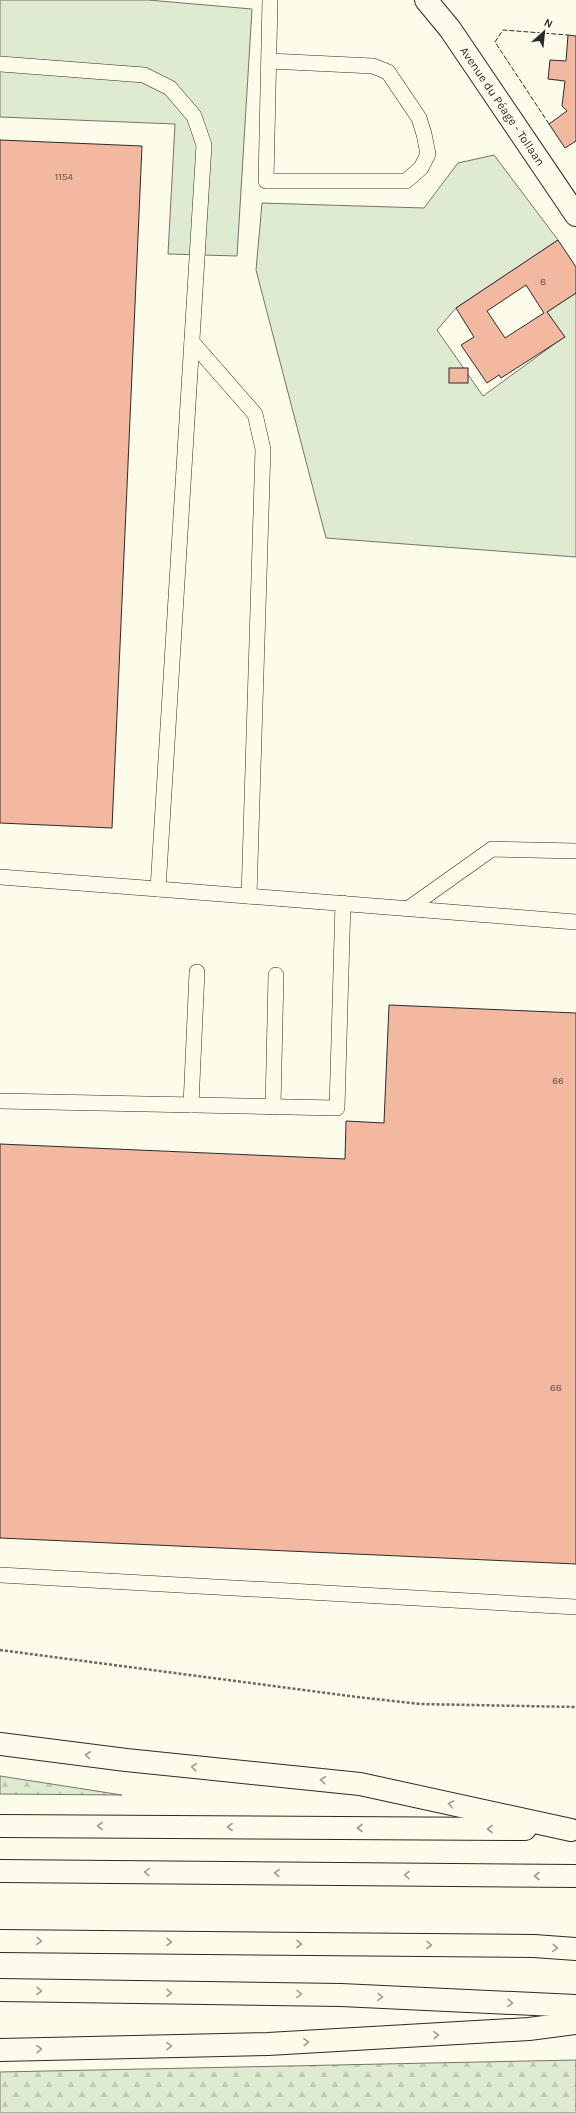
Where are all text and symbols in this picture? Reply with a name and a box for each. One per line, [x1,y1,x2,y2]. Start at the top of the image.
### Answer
north arrow [524,12,564,52]
text: N [542,16,555,31]
street label: Avenue du Péage - Tollaan [457,44,548,169]
house number: 1154 [55,171,73,183]
house number: 8 [540,276,546,288]
house number: 66 [552,1075,564,1087]
house number: 68 [550,1382,562,1394]
one-way arrow [85,1751,91,1760]
one-way arrow [191,1763,197,1772]
one-way arrow [320,1776,326,1785]
one-way arrow [448,1800,454,1808]
one-way arrow [97,1822,103,1831]
one-way arrow [227,1823,233,1831]
one-way arrow [357,1824,363,1832]
one-way arrow [487,1825,493,1833]
one-way arrow [144,1868,150,1876]
one-way arrow [274,1869,280,1877]
one-way arrow [404,1871,410,1879]
one-way arrow [534,1872,540,1880]
one-way arrow [36,1937,42,1945]
one-way arrow [166,1938,172,1947]
one-way arrow [296,1940,302,1948]
one-way arrow [426,1941,432,1949]
one-way arrow [552,1943,558,1952]
one-way arrow [36,1987,42,1995]
one-way arrow [166,1989,172,1997]
one-way arrow [296,1990,302,1998]
one-way arrow [377,1992,383,2001]
one-way arrow [507,1998,513,2007]
one-way arrow [433,2030,439,2039]
one-way arrow [303,2038,309,2047]
one-way arrow [166,2042,172,2051]
one-way arrow [36,2045,42,2053]

